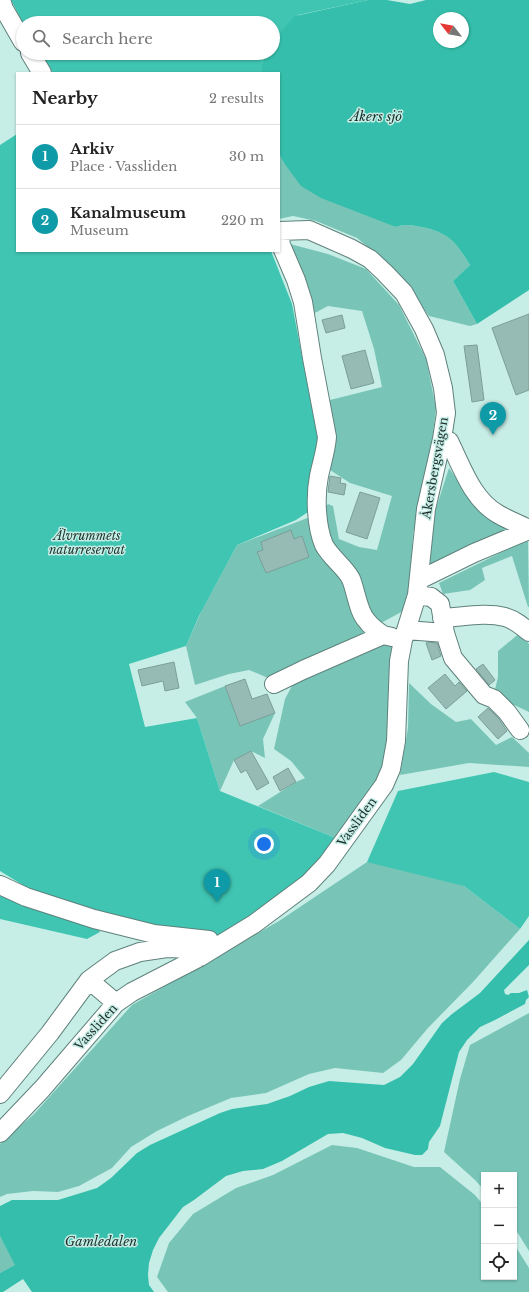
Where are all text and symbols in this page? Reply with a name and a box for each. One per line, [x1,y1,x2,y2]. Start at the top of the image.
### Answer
north arrow [433,12,469,48]
search box [16,16,280,60]
icon: search [30,27,52,49]
text: Search here [62,29,153,48]
text: Nearby [32,88,98,109]
text: 2 results [209,90,264,107]
water label: Åkers sjö [348,108,402,125]
text: Arkiv [70,139,114,158]
text: 1 [42,148,48,165]
text: 30 m [229,148,264,165]
text: Place · Vassliden [70,158,177,175]
text: Kanalmuseum [70,203,186,222]
text: 2 [41,212,49,229]
text: 220 m [221,212,264,229]
text: Museum [70,222,129,239]
pin: 2 [480,402,506,435]
street label: Åkersbergsvägen [417,416,451,521]
park label: Älvrummets naturreservat [49,527,126,557]
street label: Vassliden [333,794,379,850]
your location [254,834,274,854]
pin: 1 [204,869,230,902]
street label: Vassliden [70,1000,120,1054]
map controls [481,1172,517,1280]
button: + [481,1172,517,1208]
button: − [481,1208,517,1244]
water label: Gamledalen [65,1233,137,1250]
button: locate [481,1244,517,1280]

